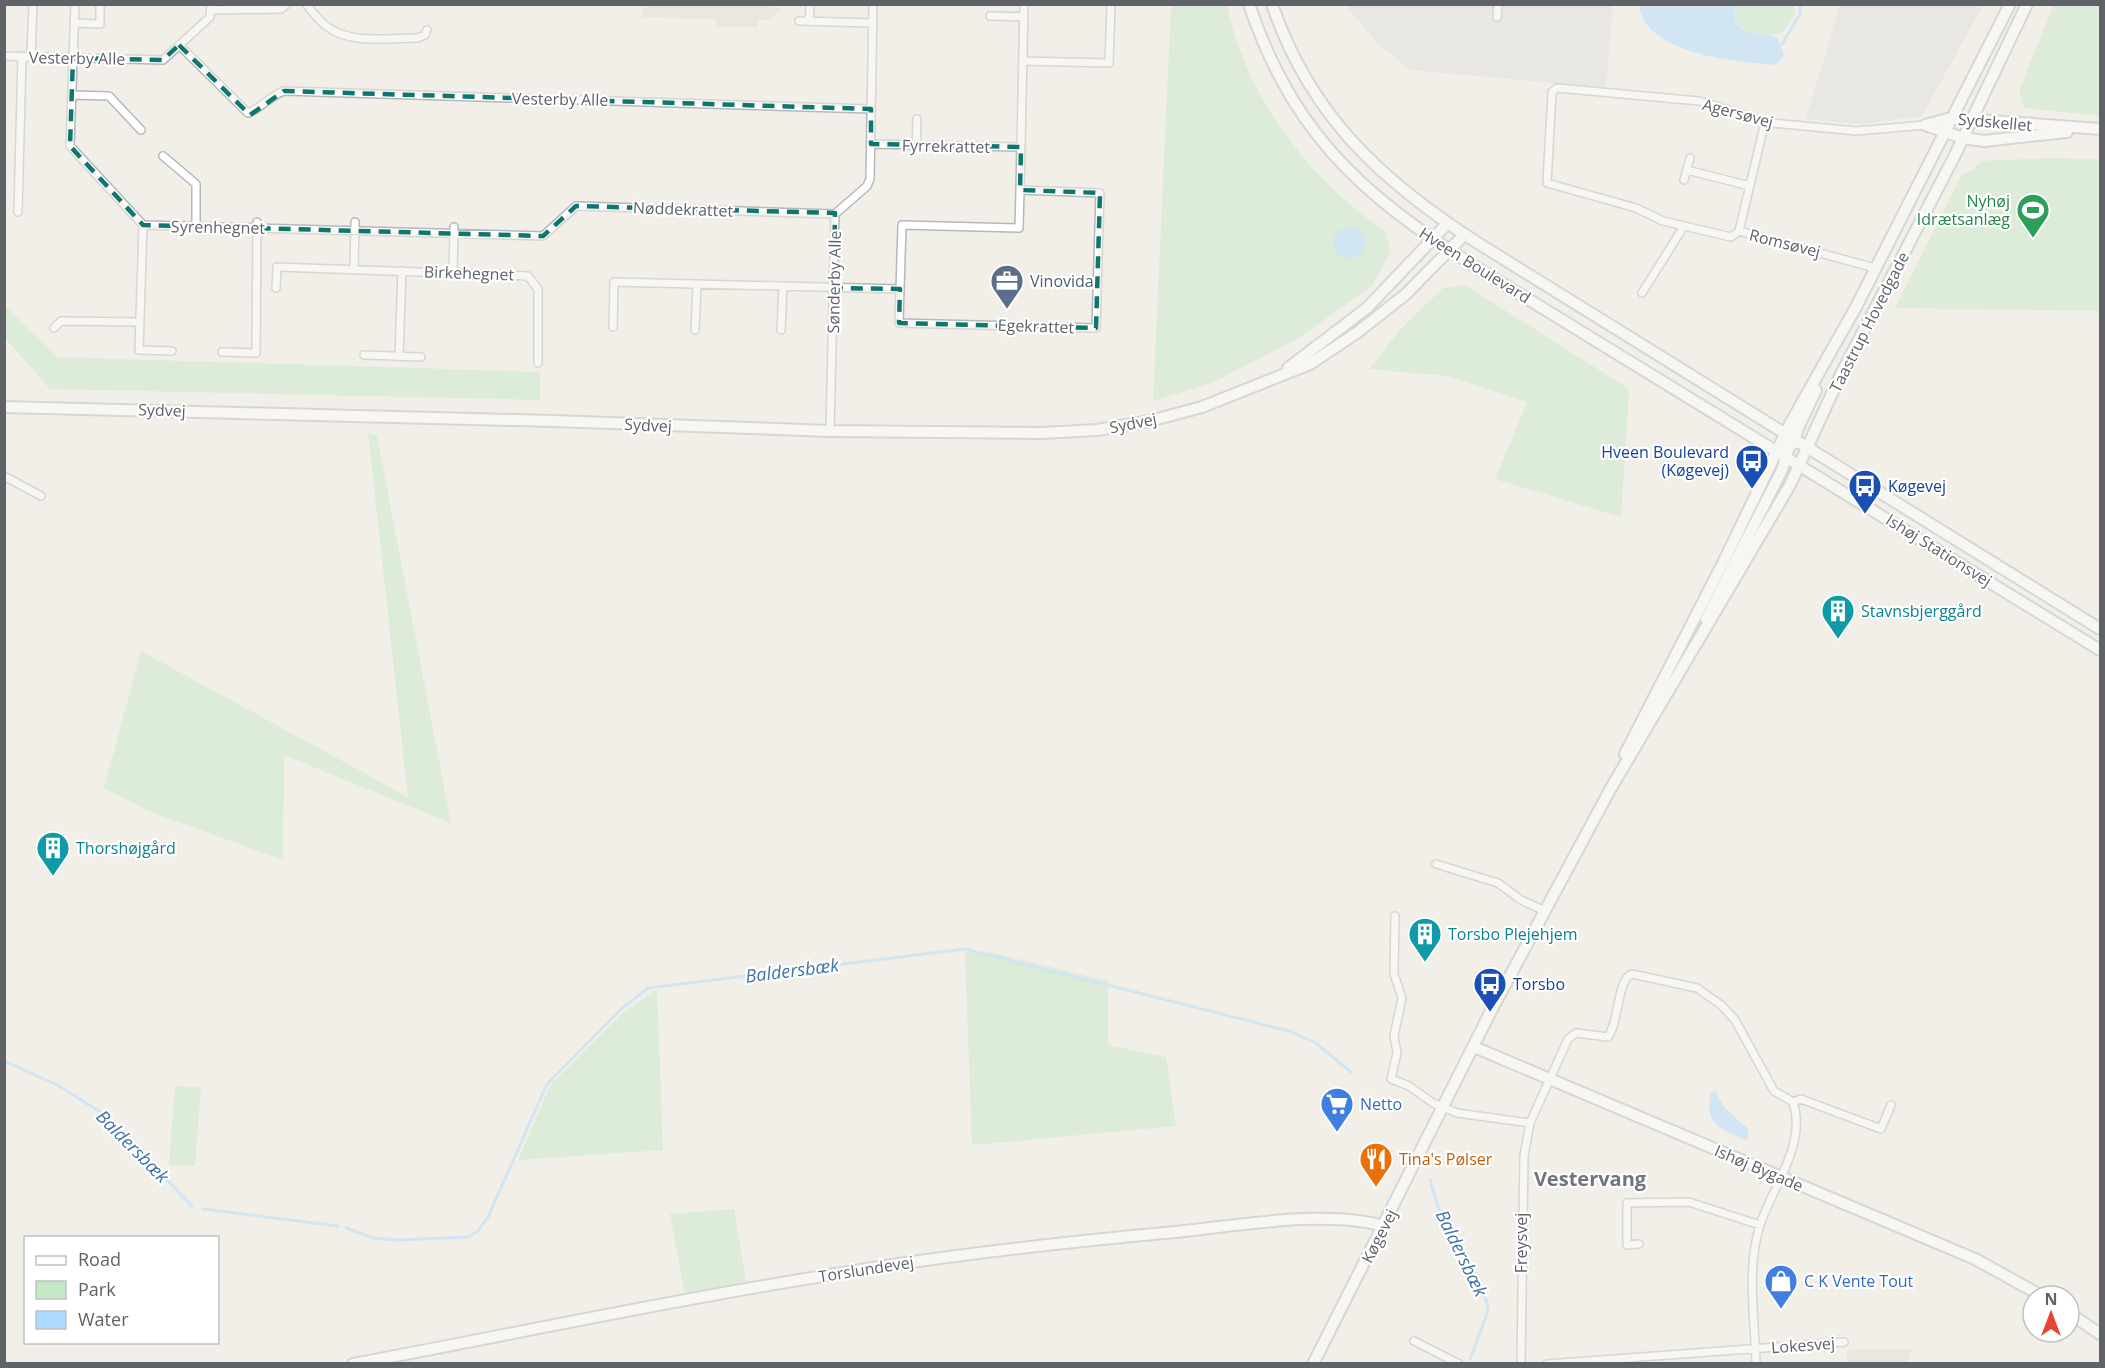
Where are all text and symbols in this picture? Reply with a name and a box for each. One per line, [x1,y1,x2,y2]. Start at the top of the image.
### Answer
street label: Vesterby Alle [29,46,125,70]
street label: Vesterby Alle [512,87,608,111]
street label: Agersøvej [1700,93,1776,133]
street label: Sydskellet [1957,108,2033,136]
street label: Fyrrekrattet [902,134,991,158]
place label: Nyhøj Idrætsanlæg [1917,190,2010,230]
sports icon: Nyhøj Idrætsanlæg [2015,192,2051,239]
street label: Nøddekrattet [633,196,734,222]
street label: Syrenhegnet [171,215,266,239]
street label: Hveen Boulevard [1415,222,1535,308]
street label: Romsøvej [1747,224,1823,262]
street label: Sønderby Alle [822,230,846,334]
street label: Taastrup Hovedgade [1824,248,1914,396]
street label: Birkehegnet [423,260,515,286]
office icon: Vinovida [989,263,1025,310]
place label: Vinovida [1030,270,1094,292]
street label: Egekrattet [997,314,1075,338]
street label: Sydvej [138,398,186,422]
street label: Sydvej [1108,408,1158,438]
street label: Sydvej [624,413,672,437]
place label: Hveen Boulevard (Køgevej) [1601,441,1729,481]
bus stop icon: Hveen Boulevard (Køgevej) [1734,443,1770,490]
bus stop icon: Køgevej [1847,468,1883,515]
place label: Køgevej [1888,475,1946,497]
street label: Ishøj Stationsvej [1882,509,1996,591]
building icon: Stavnsbjerggård [1820,593,1856,640]
place label: Stavnsbjerggård [1861,600,1982,622]
building icon: Thorshøjgård [35,830,71,877]
place label: Thorshøjgård [76,837,176,859]
building icon: Torsbo Plejehjem [1407,916,1443,963]
place label: Torsbo Plejehjem [1448,923,1578,945]
water label: Baldersbæk [744,952,841,988]
bus stop icon: Torsbo [1472,966,1508,1013]
place label: Torsbo [1513,973,1565,995]
supermarket icon: Netto [1319,1086,1355,1133]
place label: Netto [1360,1093,1402,1115]
water label: Baldersbæk [91,1104,175,1188]
street label: Ishøj Bygade [1711,1139,1807,1197]
restaurant icon: Tina's Pølser [1358,1141,1394,1188]
place label: Tina's Pølser [1399,1148,1493,1170]
district label: Vestervang [1534,1165,1647,1192]
street label: Køgevej [1356,1205,1402,1267]
water label: Baldersbæk [1431,1206,1494,1301]
street label: Freysvej [1510,1213,1532,1273]
legend [24,1236,219,1344]
text: Road [78,1247,121,1271]
street label: Torslundevej [817,1251,915,1287]
shop icon: C K Vente Tout [1763,1263,1799,1310]
place label: C K Vente Tout [1804,1270,1914,1292]
text: Park [78,1277,116,1301]
north arrow [2021,1284,2081,1344]
text: N [2044,1288,2058,1310]
text: Water [78,1307,129,1331]
street label: Lokesvej [1770,1332,1836,1358]

